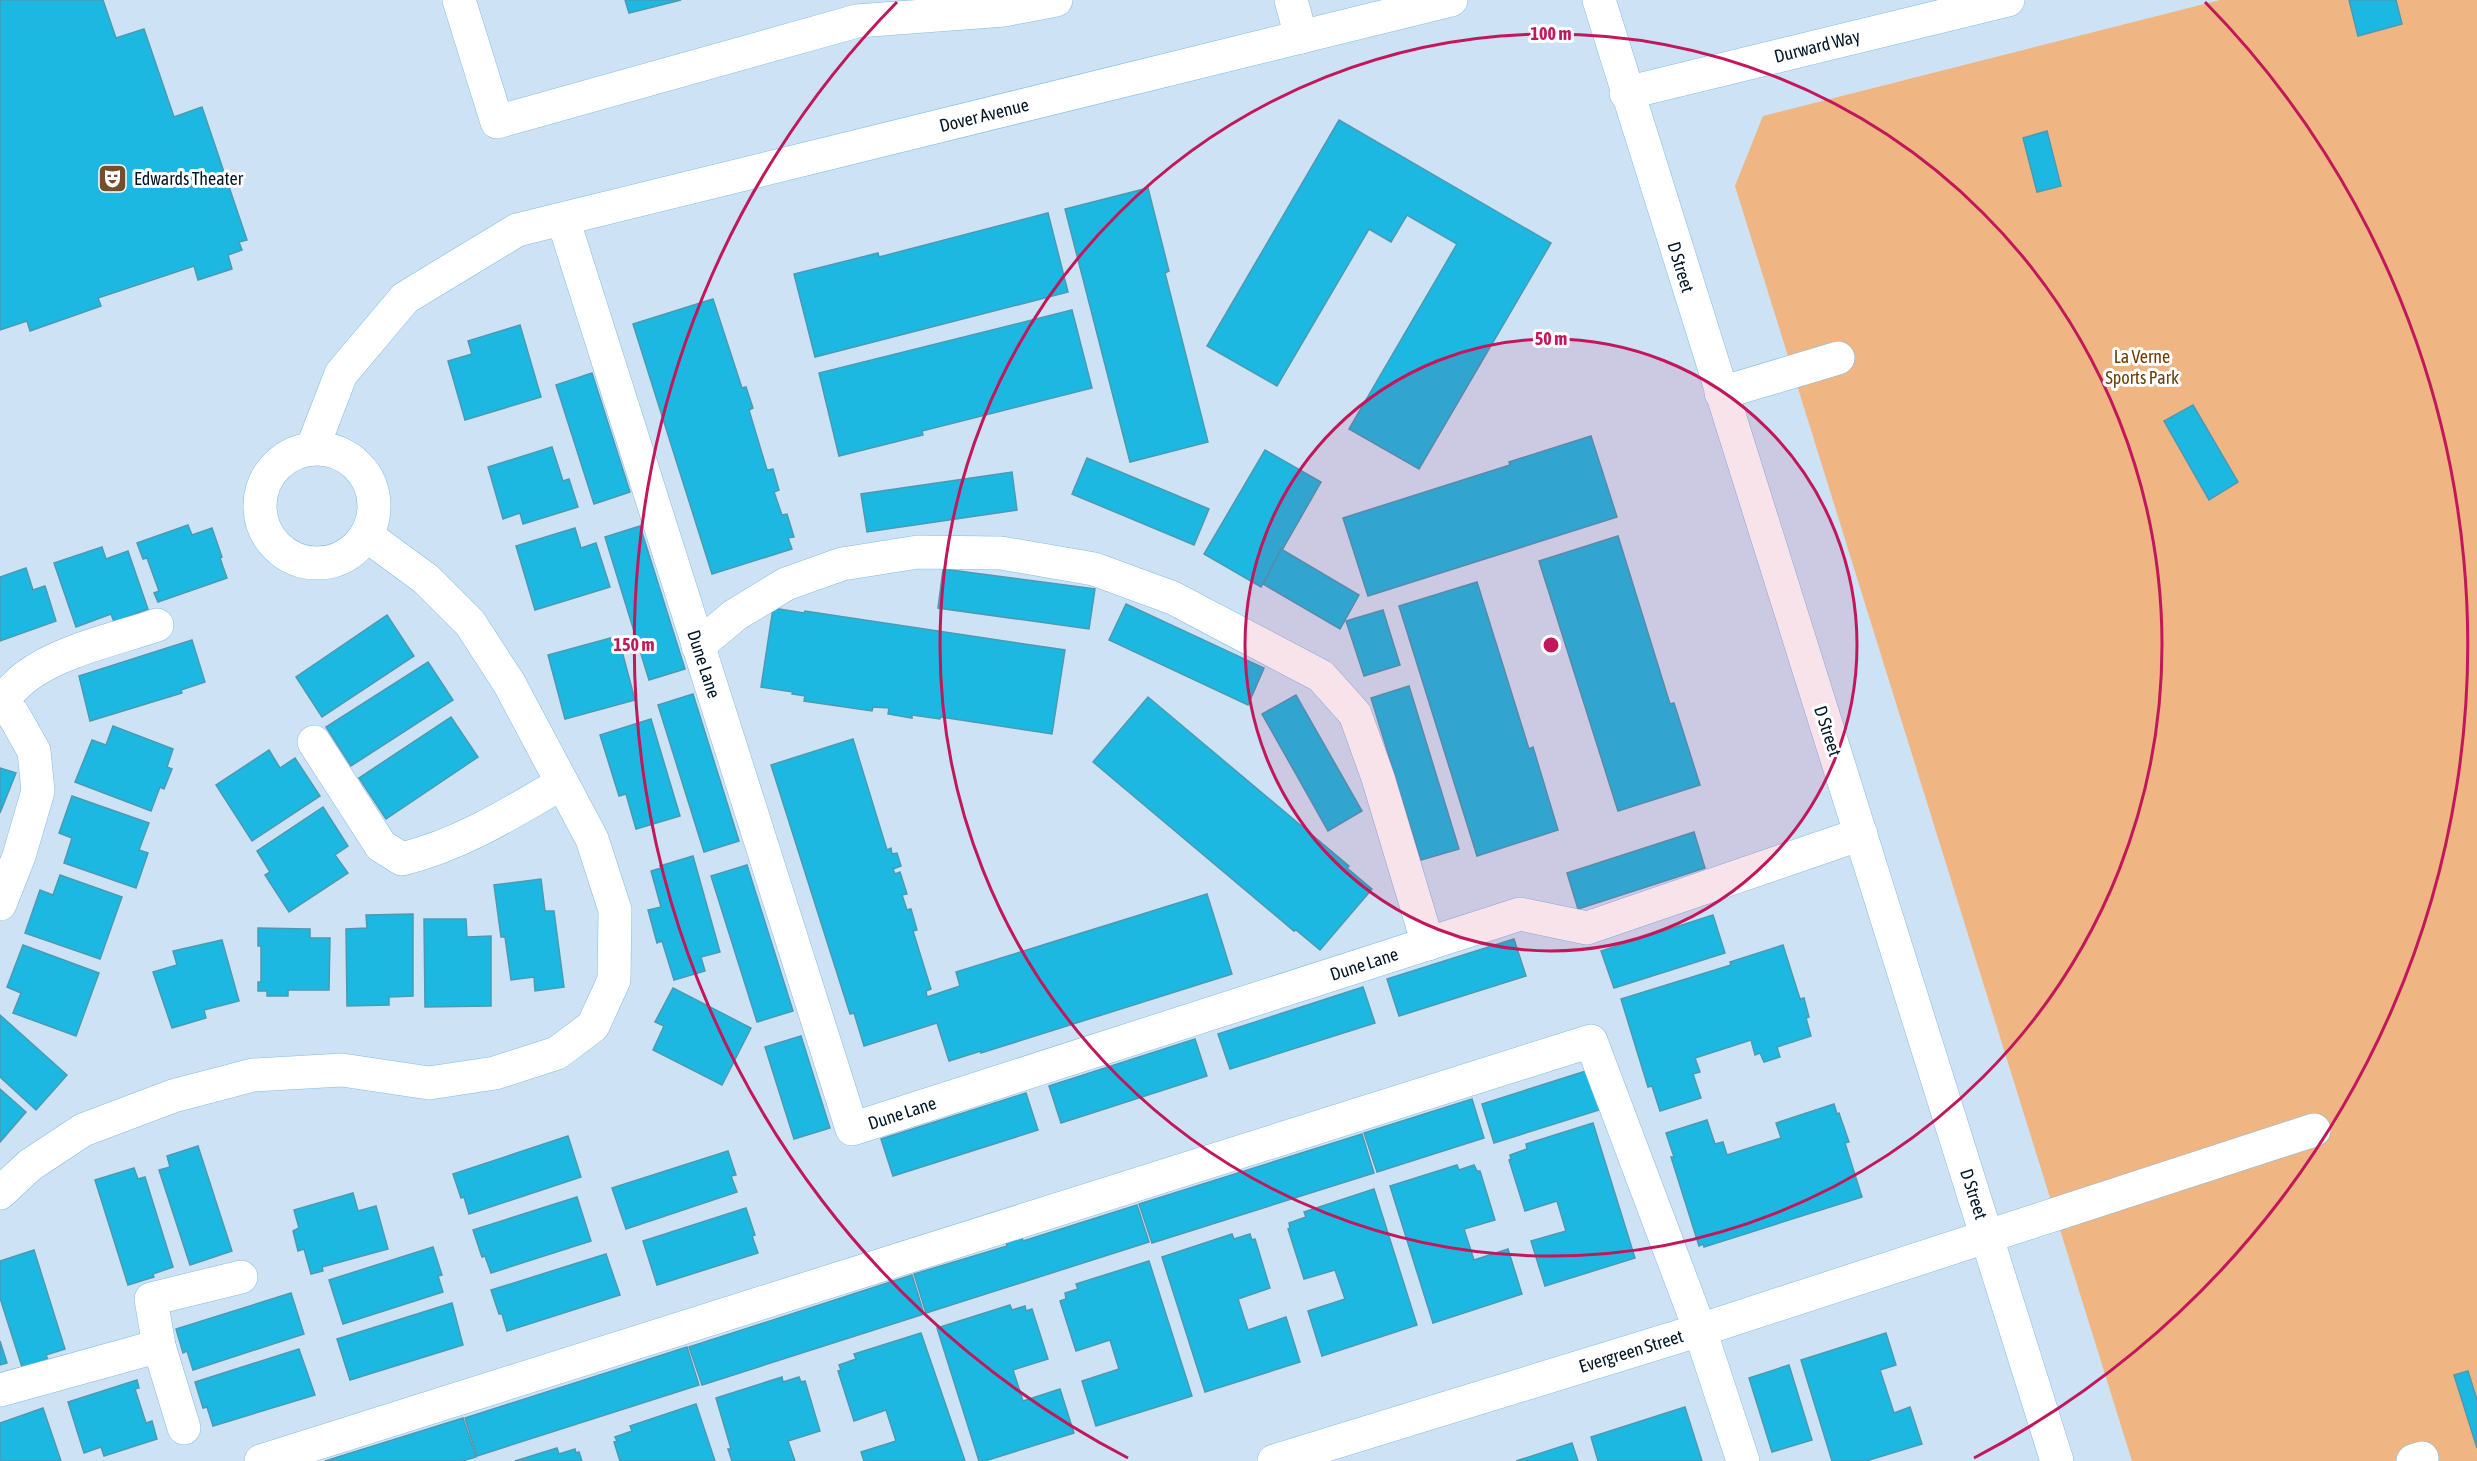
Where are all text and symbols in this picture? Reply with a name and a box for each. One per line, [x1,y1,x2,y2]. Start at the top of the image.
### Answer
text: 100 m [1531,23,1571,44]
street label: Durward Way [1772,25,1862,67]
street label: Dover Avenue [937,94,1031,136]
theatre icon: Edwards Theater [97,162,129,194]
place label: Edwards Theater [134,168,244,189]
street label: D Street [1663,239,1699,295]
text: 50 m [1535,328,1567,349]
park label: La Verne Sports Park [2105,346,2179,388]
street label: Dune Lane [683,627,725,701]
text: 150 m [614,634,654,655]
centre of rings [1541,635,1561,655]
street label: D Street [1810,703,1846,759]
street label: Dune Lane [1327,943,1401,985]
street label: Dune Lane [865,1092,939,1134]
street label: D Street [1956,1166,1992,1222]
street label: Evergreen Street [1576,1325,1686,1377]

